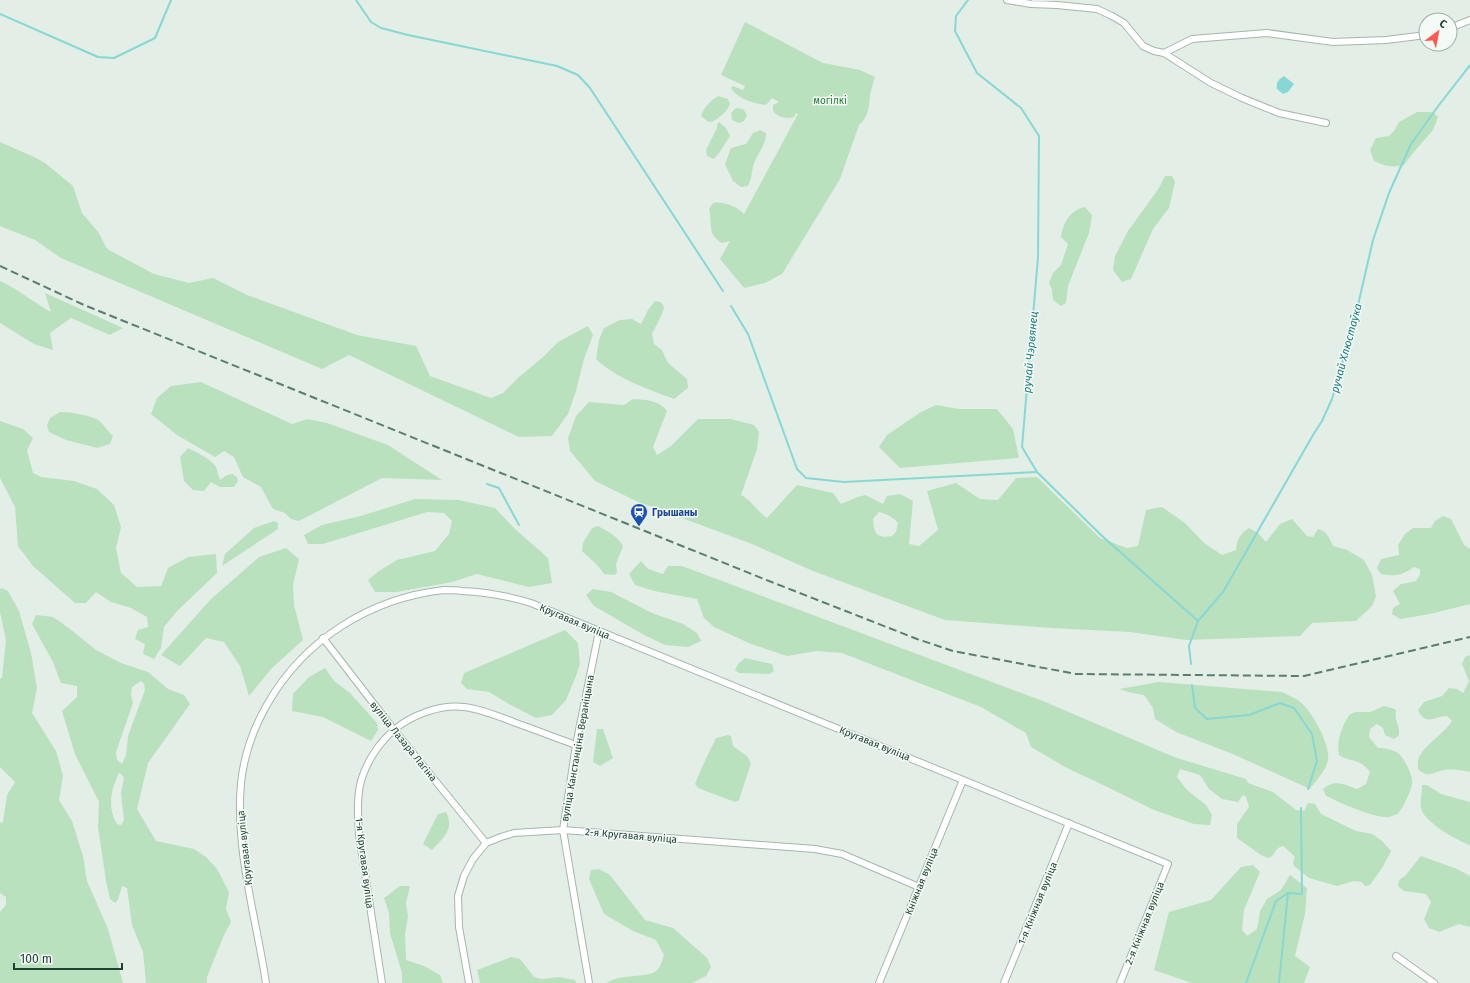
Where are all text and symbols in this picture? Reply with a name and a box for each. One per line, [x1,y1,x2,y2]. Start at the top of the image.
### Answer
north arrow [1418,12,1458,52]
text: С [1437,17,1450,31]
park label: могілкі [813,94,847,107]
water label: ручай Хлюстаўка [1328,302,1365,394]
water label: ручай Чэрвянец [1020,311,1041,393]
station icon: Грышаны [629,502,649,527]
place label: Грышаны [652,507,697,519]
street label: Кругавая вуліца [538,601,612,642]
street label: вуліца Канстанціна Вераніцына [558,674,597,823]
street label: вуліца Лазара Лагіна [367,699,440,784]
street label: Кругавая вуліца [837,723,912,764]
street label: Кругавая вуліца [234,810,255,886]
street label: 1-я Кругавая вуліца [352,817,377,909]
street label: 2-я Кругавая вуліца [584,825,678,846]
street label: Кніжная вуліца [902,846,941,917]
street label: 1-я Кніжная вуліца [1015,860,1060,946]
street label: 2-я Кніжная вуліца [1122,880,1167,967]
scale bar [14,945,122,971]
text: 100 m [20,952,52,966]

